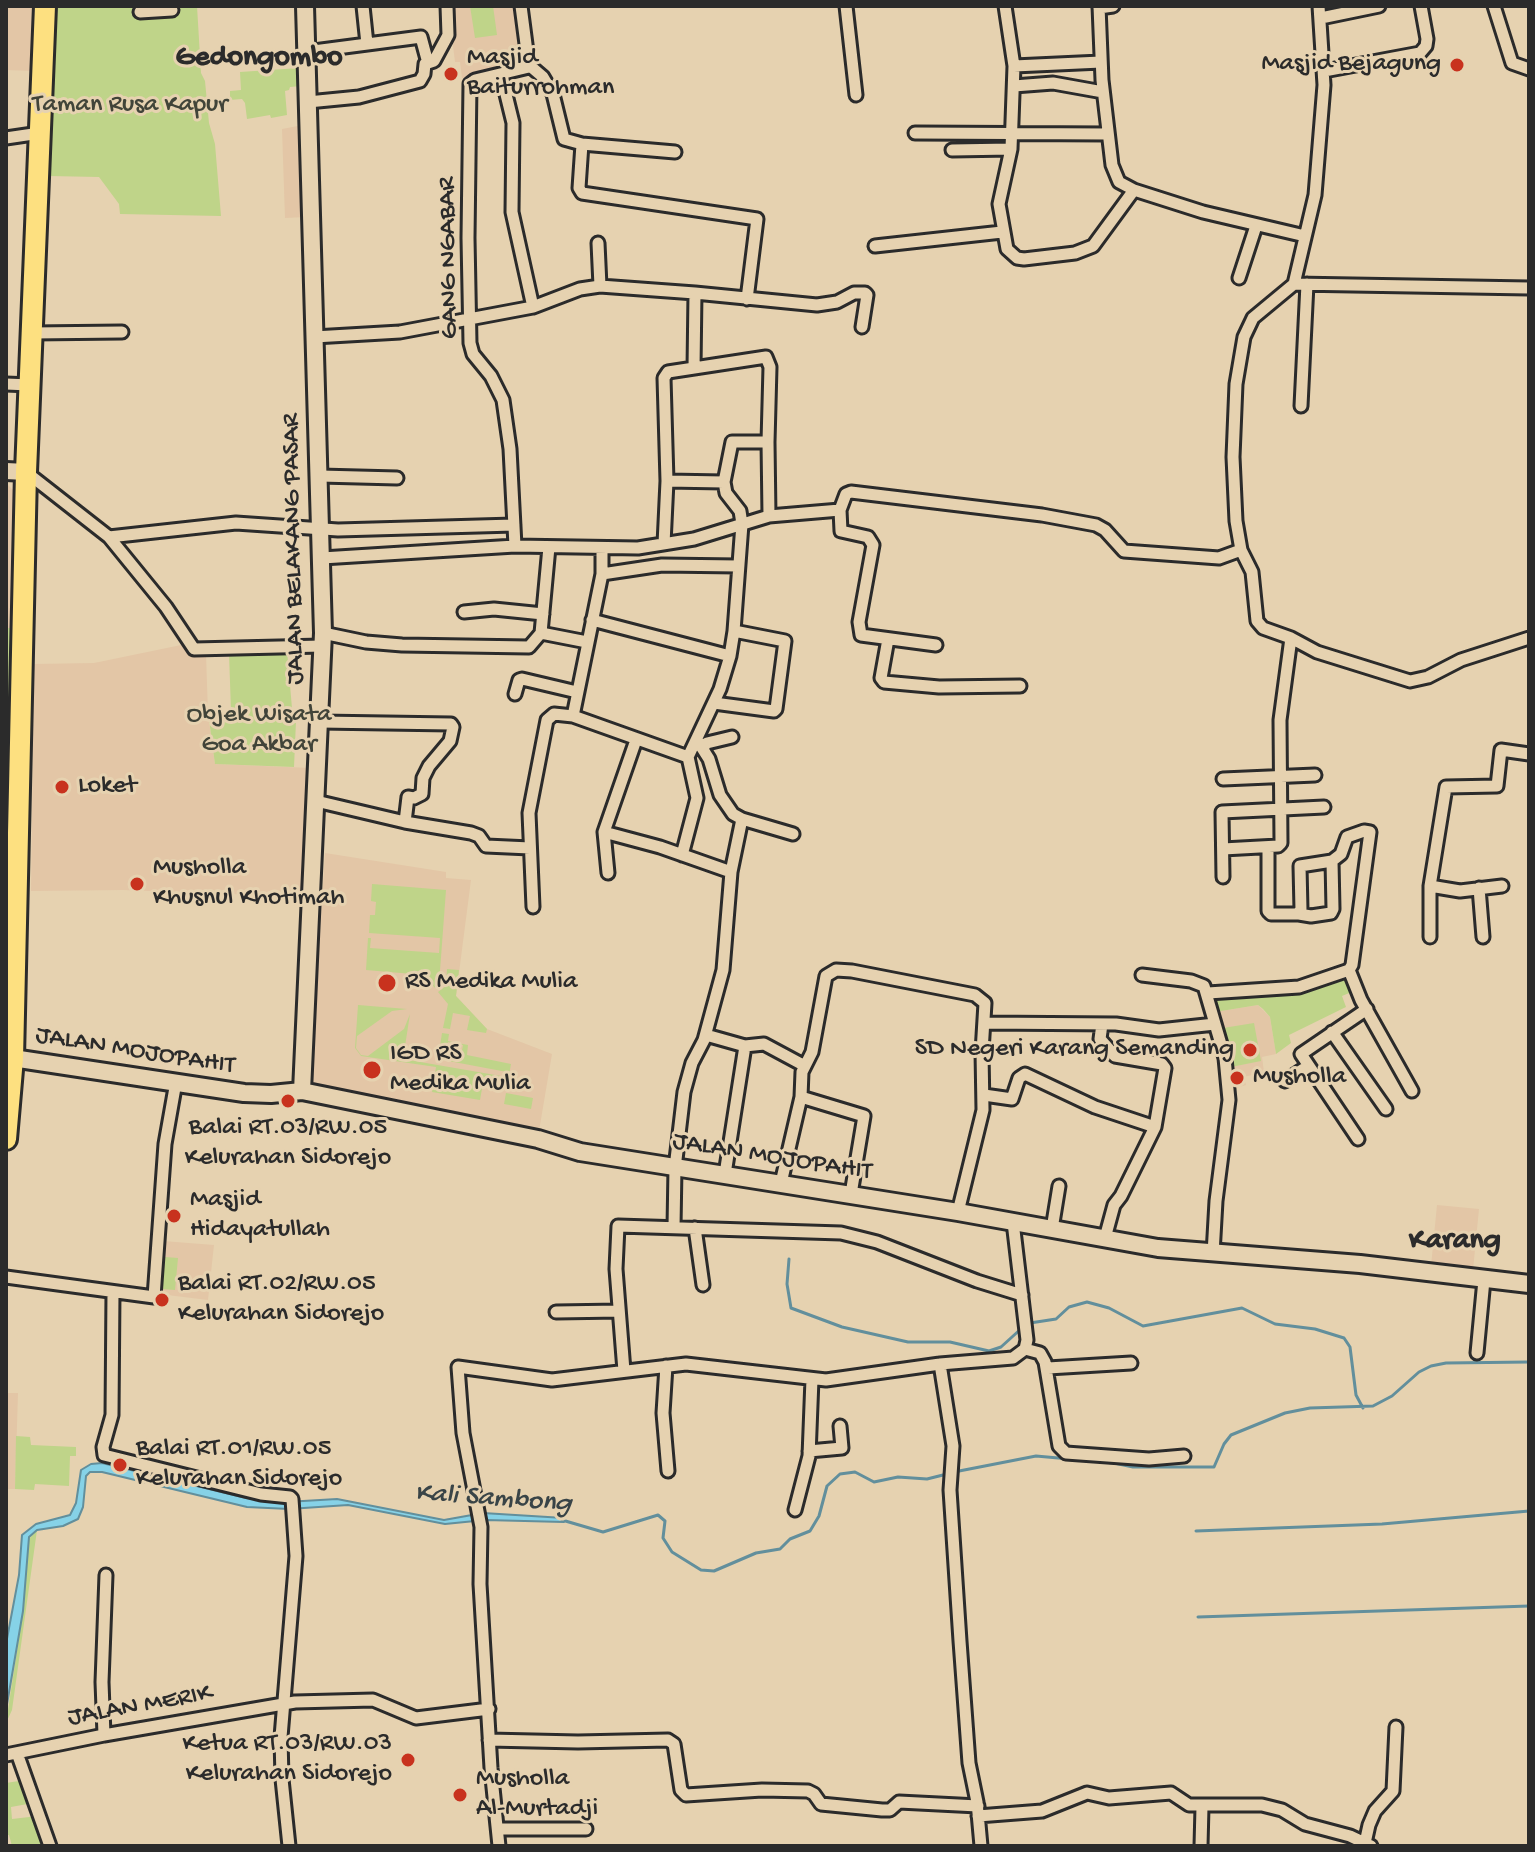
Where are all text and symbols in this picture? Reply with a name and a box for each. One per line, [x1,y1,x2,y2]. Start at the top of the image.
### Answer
district label: Gedongombo [175,41,343,77]
place label: Masjid Baiturrohman [467,43,614,104]
place label: Masjid Bejagung [1262,49,1441,81]
marker: Masjid Bejagung [1448,56,1466,74]
marker: Masjid Baiturrohman [442,65,460,83]
park label: Taman Rusa Kapur [33,90,227,122]
street label: GANG NGABAR [433,177,467,339]
street label: JALAN BELAKANG PASAR [277,413,313,685]
park label: Objek Wisata Goa Akbar [187,700,331,762]
place label: Loket [78,771,137,803]
marker: Loket [53,778,71,796]
place label: Musholla Khusnul Khotimah [153,853,344,914]
marker: Musholla Khusnul Khotimah [128,875,146,893]
place label: RS Medika Mulia [405,967,577,999]
marker: RS Medika Mulia [376,972,398,994]
street label: JALAN MOJOPAHIT [33,1021,237,1083]
place label: SD Negeri Karang Semanding [915,1034,1234,1066]
place label: IGD RS Medika Mulia [390,1039,531,1100]
marker: SD Negeri Karang Semanding [1241,1041,1259,1059]
marker: IGD RS Medika Mulia [361,1059,383,1081]
place label: Musholla [1253,1062,1346,1094]
marker: Musholla [1228,1069,1246,1087]
marker: Balai RT.03/RW.05 Kelurahan Sidorejo [279,1092,297,1110]
place label: Balai RT.03/RW.05 Kelurahan Sidorejo [185,1113,391,1174]
street label: JALAN MOJOPAHIT [670,1127,874,1189]
place label: Masjid Hidayatullah [190,1185,330,1246]
marker: Masjid Hidayatullah [165,1207,183,1225]
district label: Karang [1409,1224,1501,1260]
place label: Balai RT.02/RW.05 Kelurahan Sidorejo [178,1269,384,1330]
marker: Balai RT.02/RW.05 Kelurahan Sidorejo [153,1291,171,1309]
place label: Balai RT.01/RW.05 Kelurahan Sidorejo [136,1434,342,1496]
marker: Balai RT.01/RW.05 Kelurahan Sidorejo [111,1456,129,1474]
water label: Kali Sambong [414,1478,572,1522]
street label: JALAN MERIK [66,1679,214,1735]
place label: Ketua RT.03/RW.03 Kelurahan Sidorejo [182,1729,392,1790]
marker: Ketua RT.03/RW.03 Kelurahan Sidorejo [399,1751,417,1769]
place label: Musholla Al-Murtadji [476,1764,598,1826]
marker: Musholla Al-Murtadji [451,1786,469,1804]

